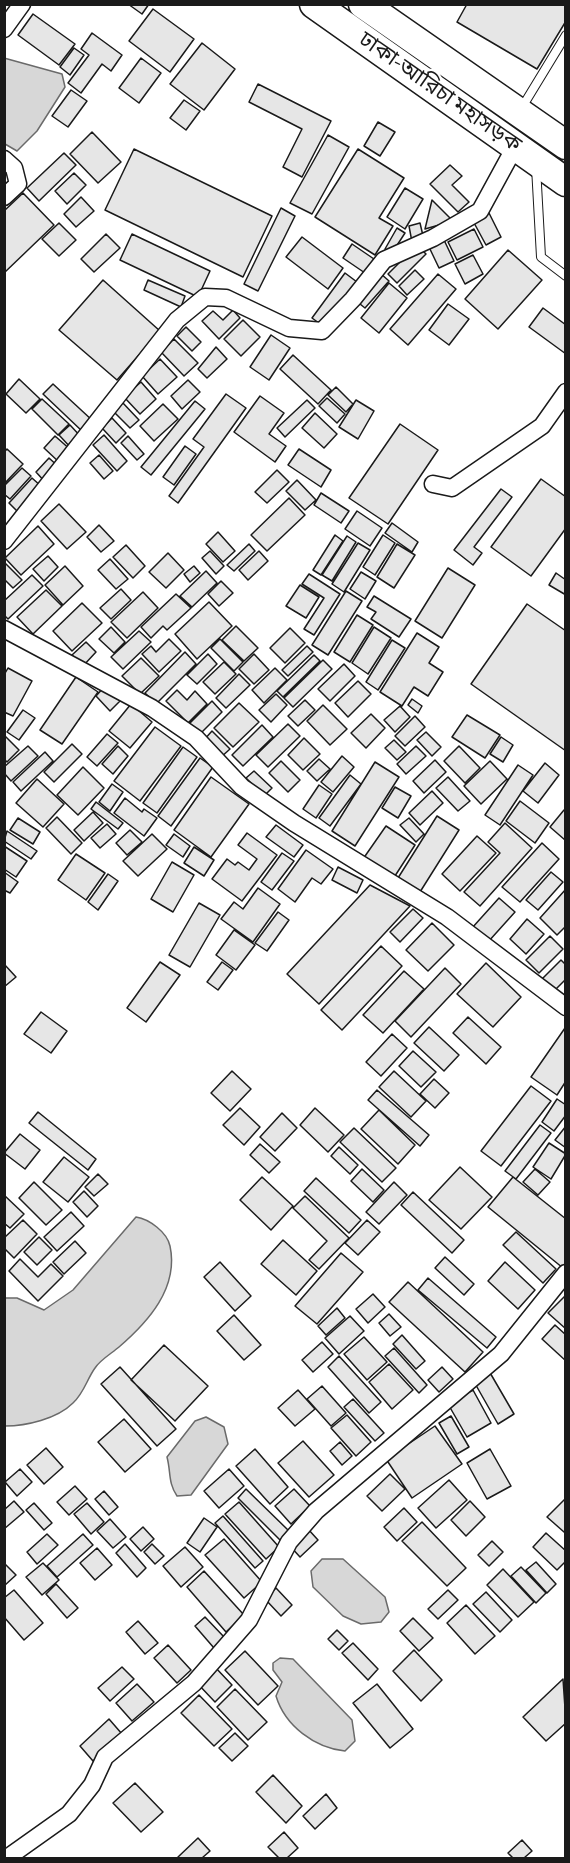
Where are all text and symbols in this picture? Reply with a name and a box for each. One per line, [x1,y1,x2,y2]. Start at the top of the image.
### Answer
street label: ঢাকা-আরিচা মহাসড়ক [354,26,526,158]

